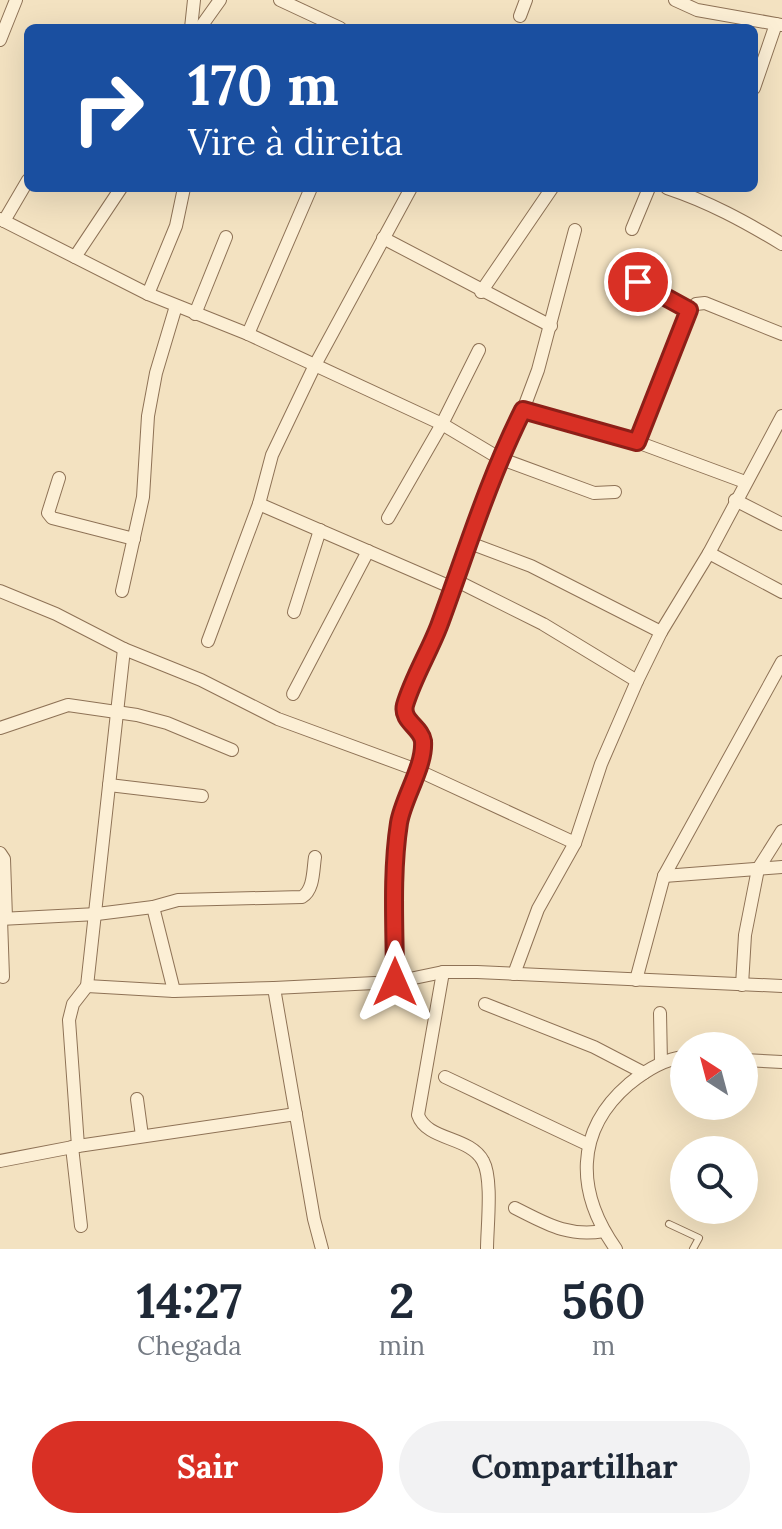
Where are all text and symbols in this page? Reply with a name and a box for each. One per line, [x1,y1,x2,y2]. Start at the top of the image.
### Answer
text: 170 m [188,49,339,120]
icon: right [56,56,160,160]
text: Vire à direita [188,119,403,165]
pin [604,248,672,316]
icon: arrive [616,260,660,304]
position arrow [353,940,437,1024]
north arrow [670,1032,758,1120]
map controls [670,1032,758,1224]
button: search [670,1136,758,1224]
text: 14:27 [136,1270,242,1331]
text: 2 [389,1270,415,1331]
text: 560 [562,1270,646,1331]
text: Chegada [137,1329,242,1362]
text: min [379,1329,425,1362]
text: m [592,1329,615,1362]
button: Sair [32,1421,383,1513]
button: Compartilhar [399,1421,750,1513]

